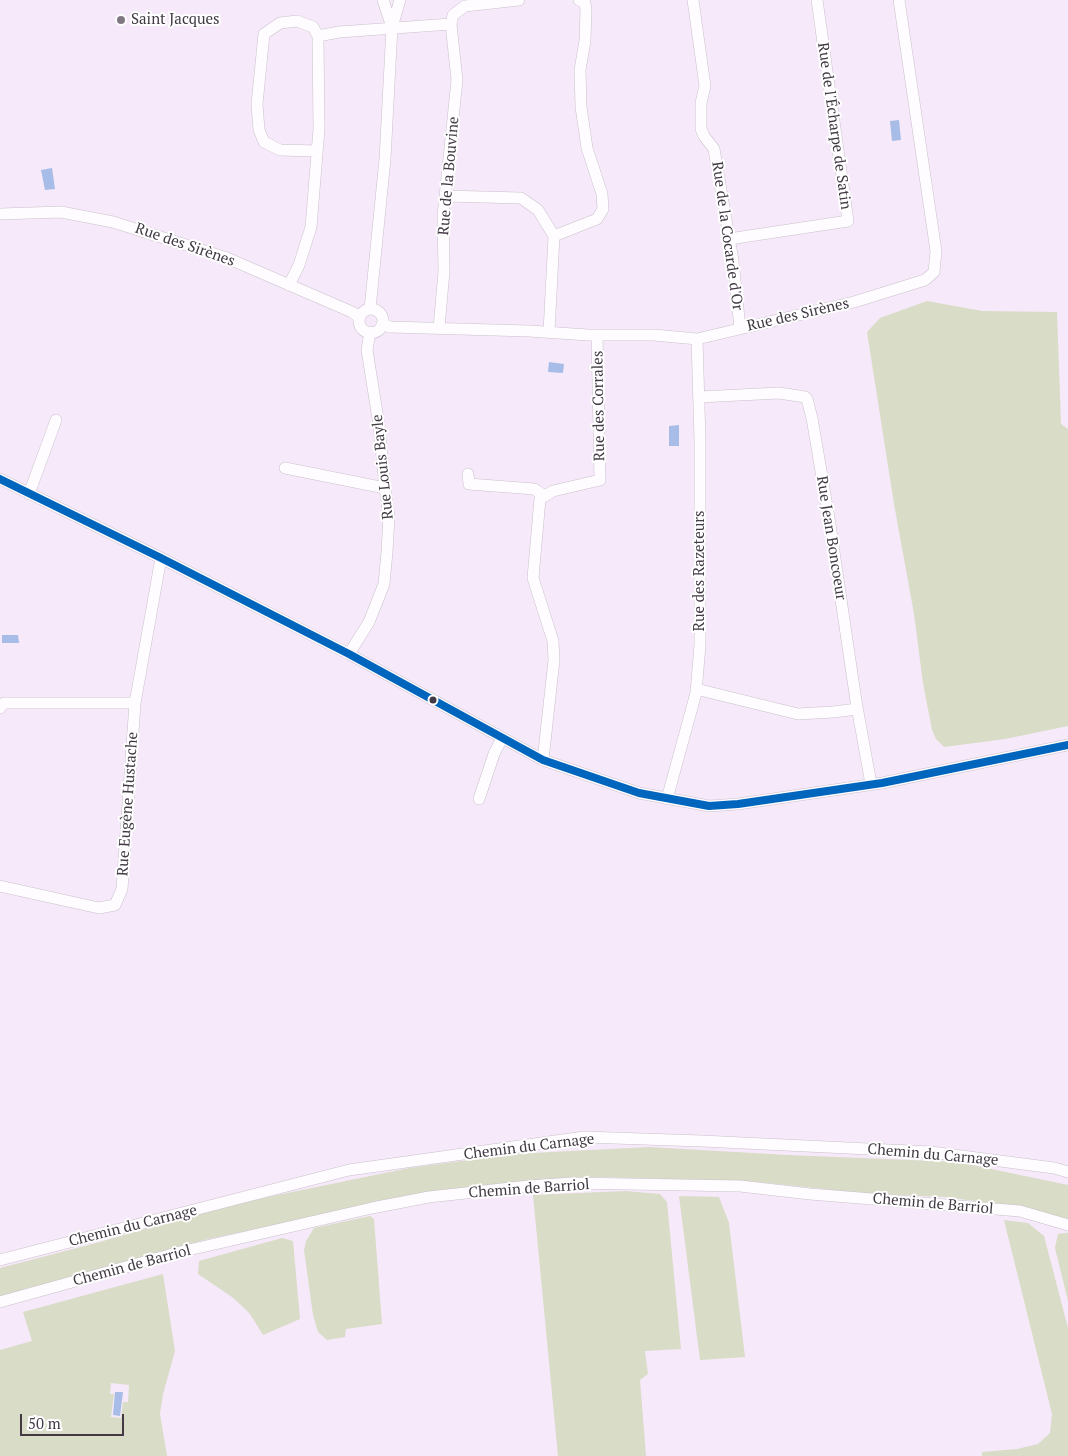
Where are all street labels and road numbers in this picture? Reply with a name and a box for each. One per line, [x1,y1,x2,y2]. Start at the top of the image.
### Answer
street label: Rue de l'Écharpe de Satin [813,41,855,211]
street label: Rue de la Bouvine [435,116,463,236]
street label: Rue de la Cocarde d'Or [708,160,746,312]
street label: Rue des Sirènes [133,220,237,270]
street label: Rue des Sirènes [745,295,851,335]
street label: Rue des Corrales [589,351,609,461]
street label: Rue Louis Bayle [369,414,397,520]
street label: Rue Jean Boncoeur [812,475,850,601]
street label: Rue des Razeteurs [691,510,709,632]
street label: Rue Eugène Hustache [114,731,142,877]
street label: Chemin du Carnage [463,1130,595,1164]
street label: Chemin du Carnage [867,1140,999,1170]
street label: Chemin de Barriol [468,1176,590,1202]
street label: Chemin de Barriol [872,1190,994,1218]
street label: Chemin du Carnage [67,1201,199,1251]
street label: Chemin de Barriol [71,1242,193,1290]

